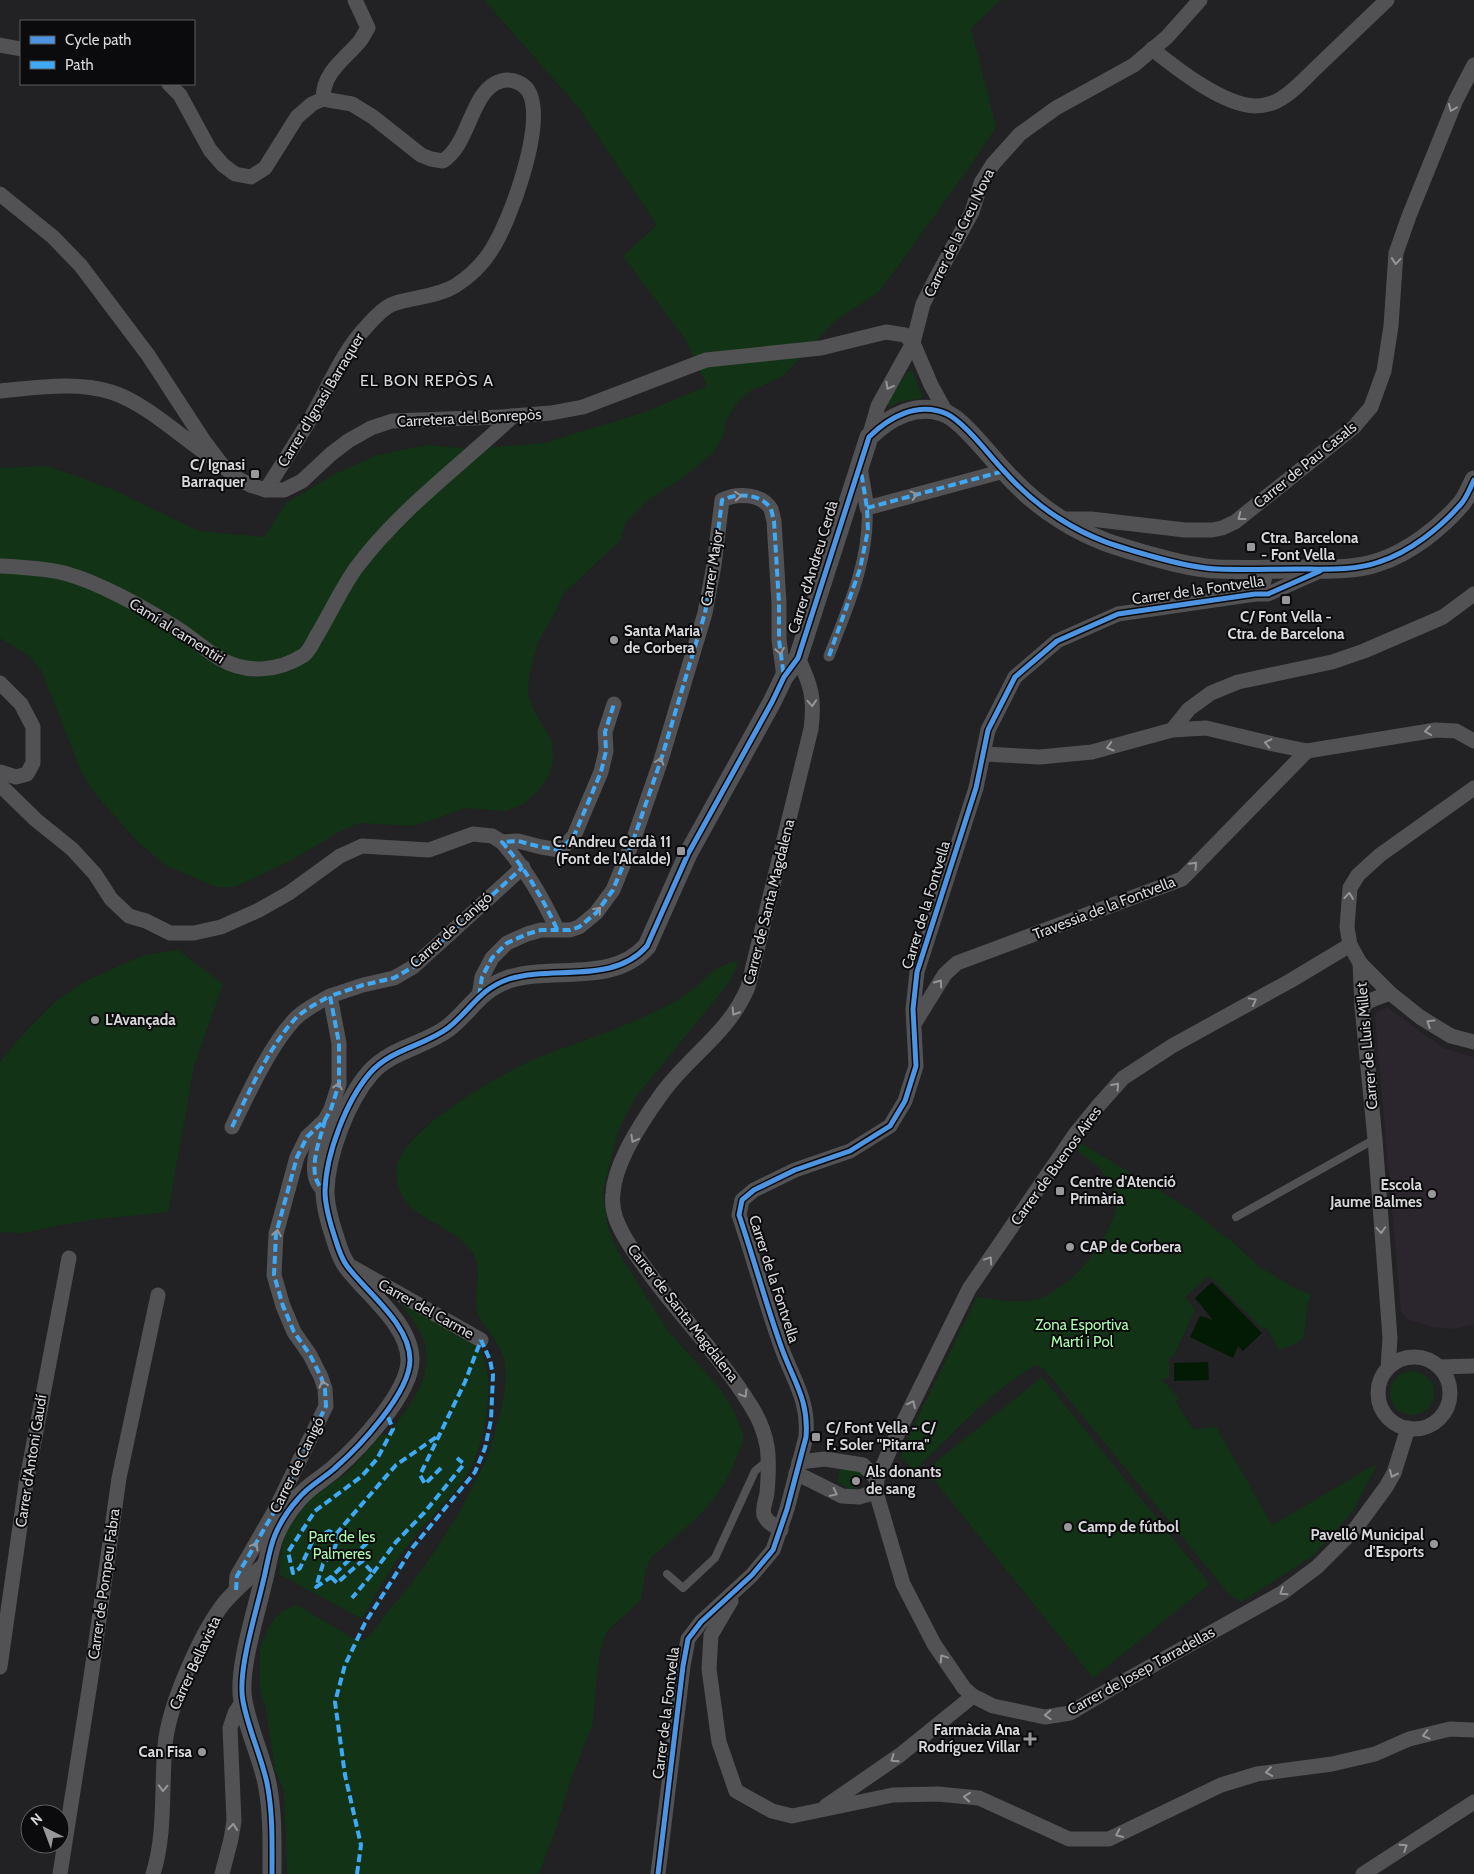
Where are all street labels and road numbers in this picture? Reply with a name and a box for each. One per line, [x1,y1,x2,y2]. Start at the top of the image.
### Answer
street label: Carrer de la Creu Nova [920,165,998,300]
street label: Carrer d'Ignasi Barraquer [274,329,368,470]
street label: Carretera del Bonrepòs [396,405,542,431]
street label: Carrer de Pau Casals [1250,418,1360,512]
street label: Carrer d'Andreu Cerdà [784,498,842,636]
street label: Carrer Major [697,528,727,607]
street label: Carrer de la Fontvella [1131,572,1266,608]
street label: Camí al camentiri [126,594,228,668]
street label: Carrer de Santa Magdalena [740,817,798,987]
street label: Carrer de la Fontvella [898,838,954,971]
street label: Travessia de la Fontvella [1030,872,1178,943]
street label: Carrer de Canigó [406,888,496,972]
street label: Carrer de Lluis Millet [1352,982,1382,1110]
street label: Carrer de Buenos Aires [1007,1103,1105,1229]
street label: Carrer de la Fontvella [745,1213,803,1346]
street label: Carrer de Santa Magdalena [624,1241,743,1386]
street label: Carrer del Carme [375,1275,477,1343]
street label: Carrer d'Antoni Gaudí [12,1393,50,1529]
street label: Carrer de Canigó [266,1414,328,1516]
street label: Carrer de Pompeu Fabra [84,1507,124,1661]
street label: Carrer Bellavista [165,1613,225,1713]
street label: Carrer de Josep Tarradellas [1064,1623,1218,1719]
street label: Carrer de la Fontvella [649,1645,683,1780]

